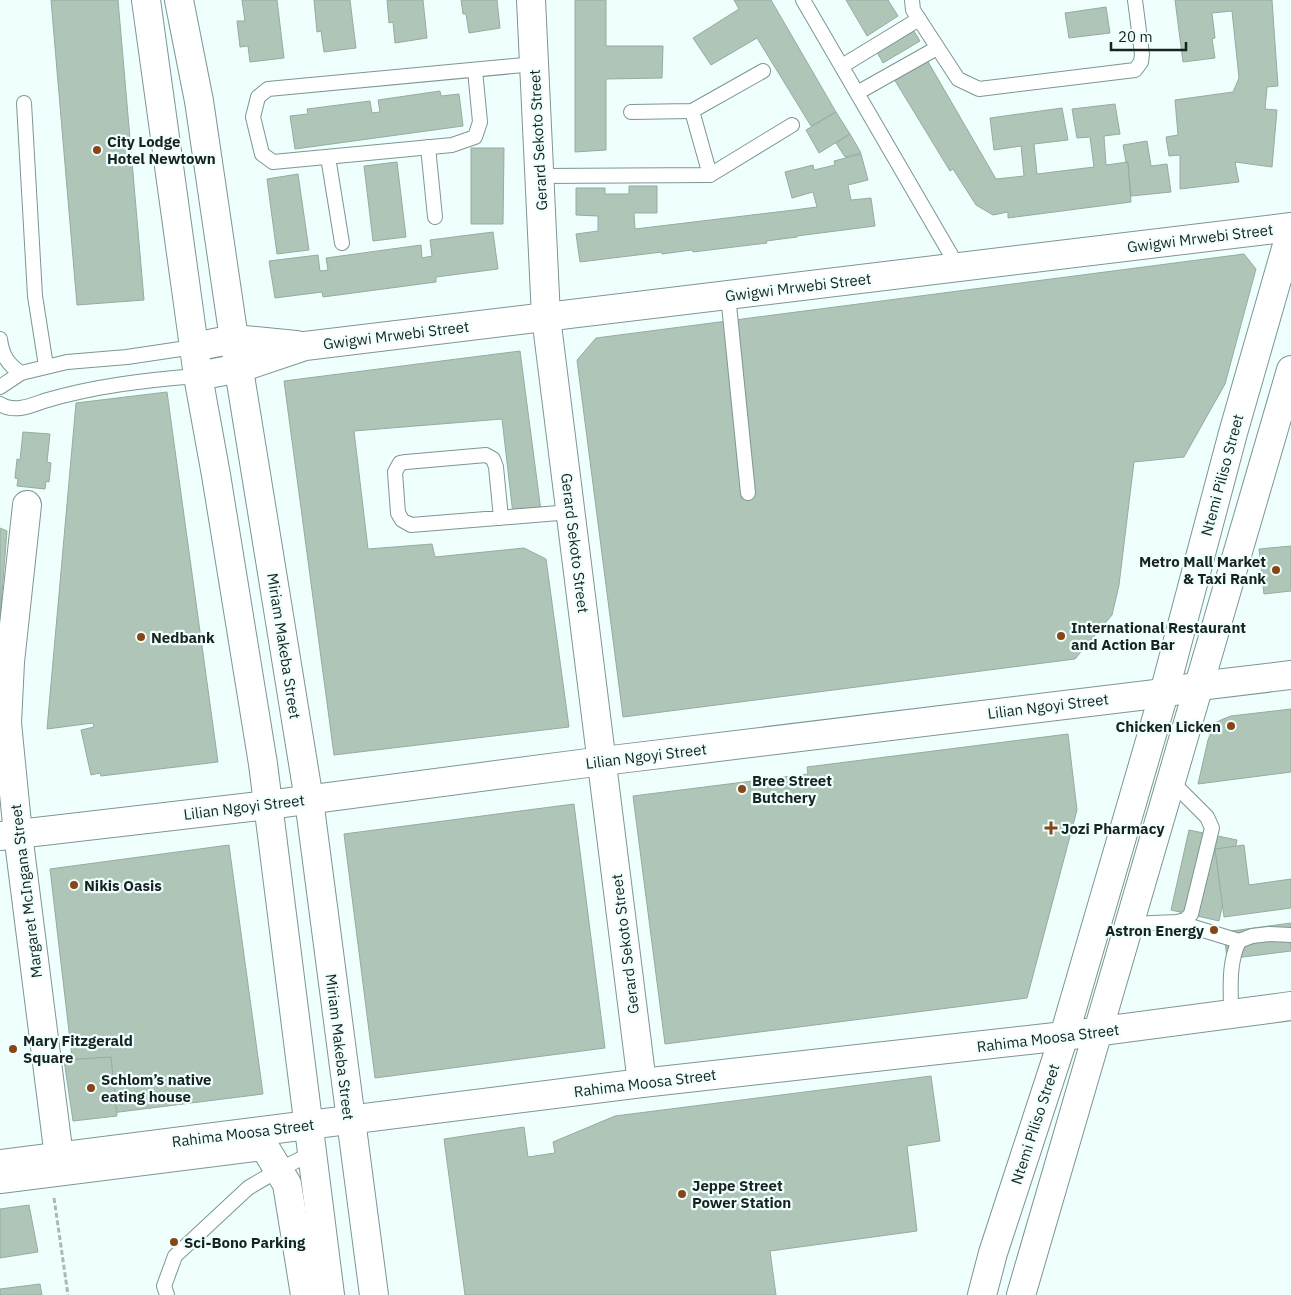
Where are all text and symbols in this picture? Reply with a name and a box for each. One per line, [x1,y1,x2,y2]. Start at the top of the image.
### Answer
scale bar [1111,20,1186,52]
text: 20 m [1118,27,1153,46]
street label: Gerard Sekoto Street [525,69,551,211]
place label: City Lodge Hotel Newtown [107,132,216,168]
marker: City Lodge Hotel Newtown [91,144,103,156]
street label: Gwigwi Mrwebi Street [1126,220,1274,256]
street label: Gwigwi Mrwebi Street [724,269,872,305]
street label: Gwigwi Mrwebi Street [322,317,470,353]
street label: Ntemi Piliso Street [1197,412,1247,538]
street label: Gerard Sekoto Street [557,472,593,614]
place label: Metro Mall Market & Taxi Rank [1139,552,1266,588]
marker: Metro Mall Market & Taxi Rank [1270,564,1282,576]
street label: Miriam Makeba Street [263,572,305,720]
place label: International Restaurant and Action Bar [1071,618,1246,654]
place label: Nedbank [151,628,215,647]
marker: International Restaurant and Action Bar [1055,630,1067,642]
marker: Nedbank [135,631,147,643]
street label: Lilian Ngoyi Street [986,689,1110,723]
place label: Chicken Licken [1115,717,1221,736]
marker: Chicken Licken [1225,720,1237,732]
street label: Lilian Ngoyi Street [584,739,708,773]
place label: Bree Street Butchery [752,771,832,807]
marker: Bree Street Butchery [736,783,748,795]
street label: Lilian Ngoyi Street [182,790,306,824]
street label: Margaret McIngana Street [6,803,46,979]
place label: Jozi Pharmacy [1061,819,1164,838]
marker: Jozi Pharmacy [1045,822,1057,834]
street label: Gerard Sekoto Street [607,873,643,1015]
place label: Nikis Oasis [84,876,162,895]
marker: Nikis Oasis [68,879,80,891]
place label: Astron Energy [1105,921,1204,940]
marker: Astron Energy [1208,924,1220,936]
street label: Miriam Makeba Street [322,973,358,1121]
street label: Rahima Moosa Street [976,1020,1120,1056]
place label: Mary Fitzgerald Square [23,1031,133,1067]
marker: Mary Fitzgerald Square [7,1043,19,1055]
street label: Ntemi Piliso Street [1007,1061,1063,1187]
street label: Rahima Moosa Street [573,1065,717,1101]
place label: Schlom’s native eating house [101,1070,212,1106]
marker: Schlom’s native eating house [85,1082,97,1094]
street label: Rahima Moosa Street [171,1115,315,1151]
place label: Jeppe Street Power Station [692,1176,791,1212]
marker: Jeppe Street Power Station [676,1188,688,1200]
place label: Sci-Bono Parking [184,1233,306,1252]
marker: Sci-Bono Parking [168,1236,180,1248]

